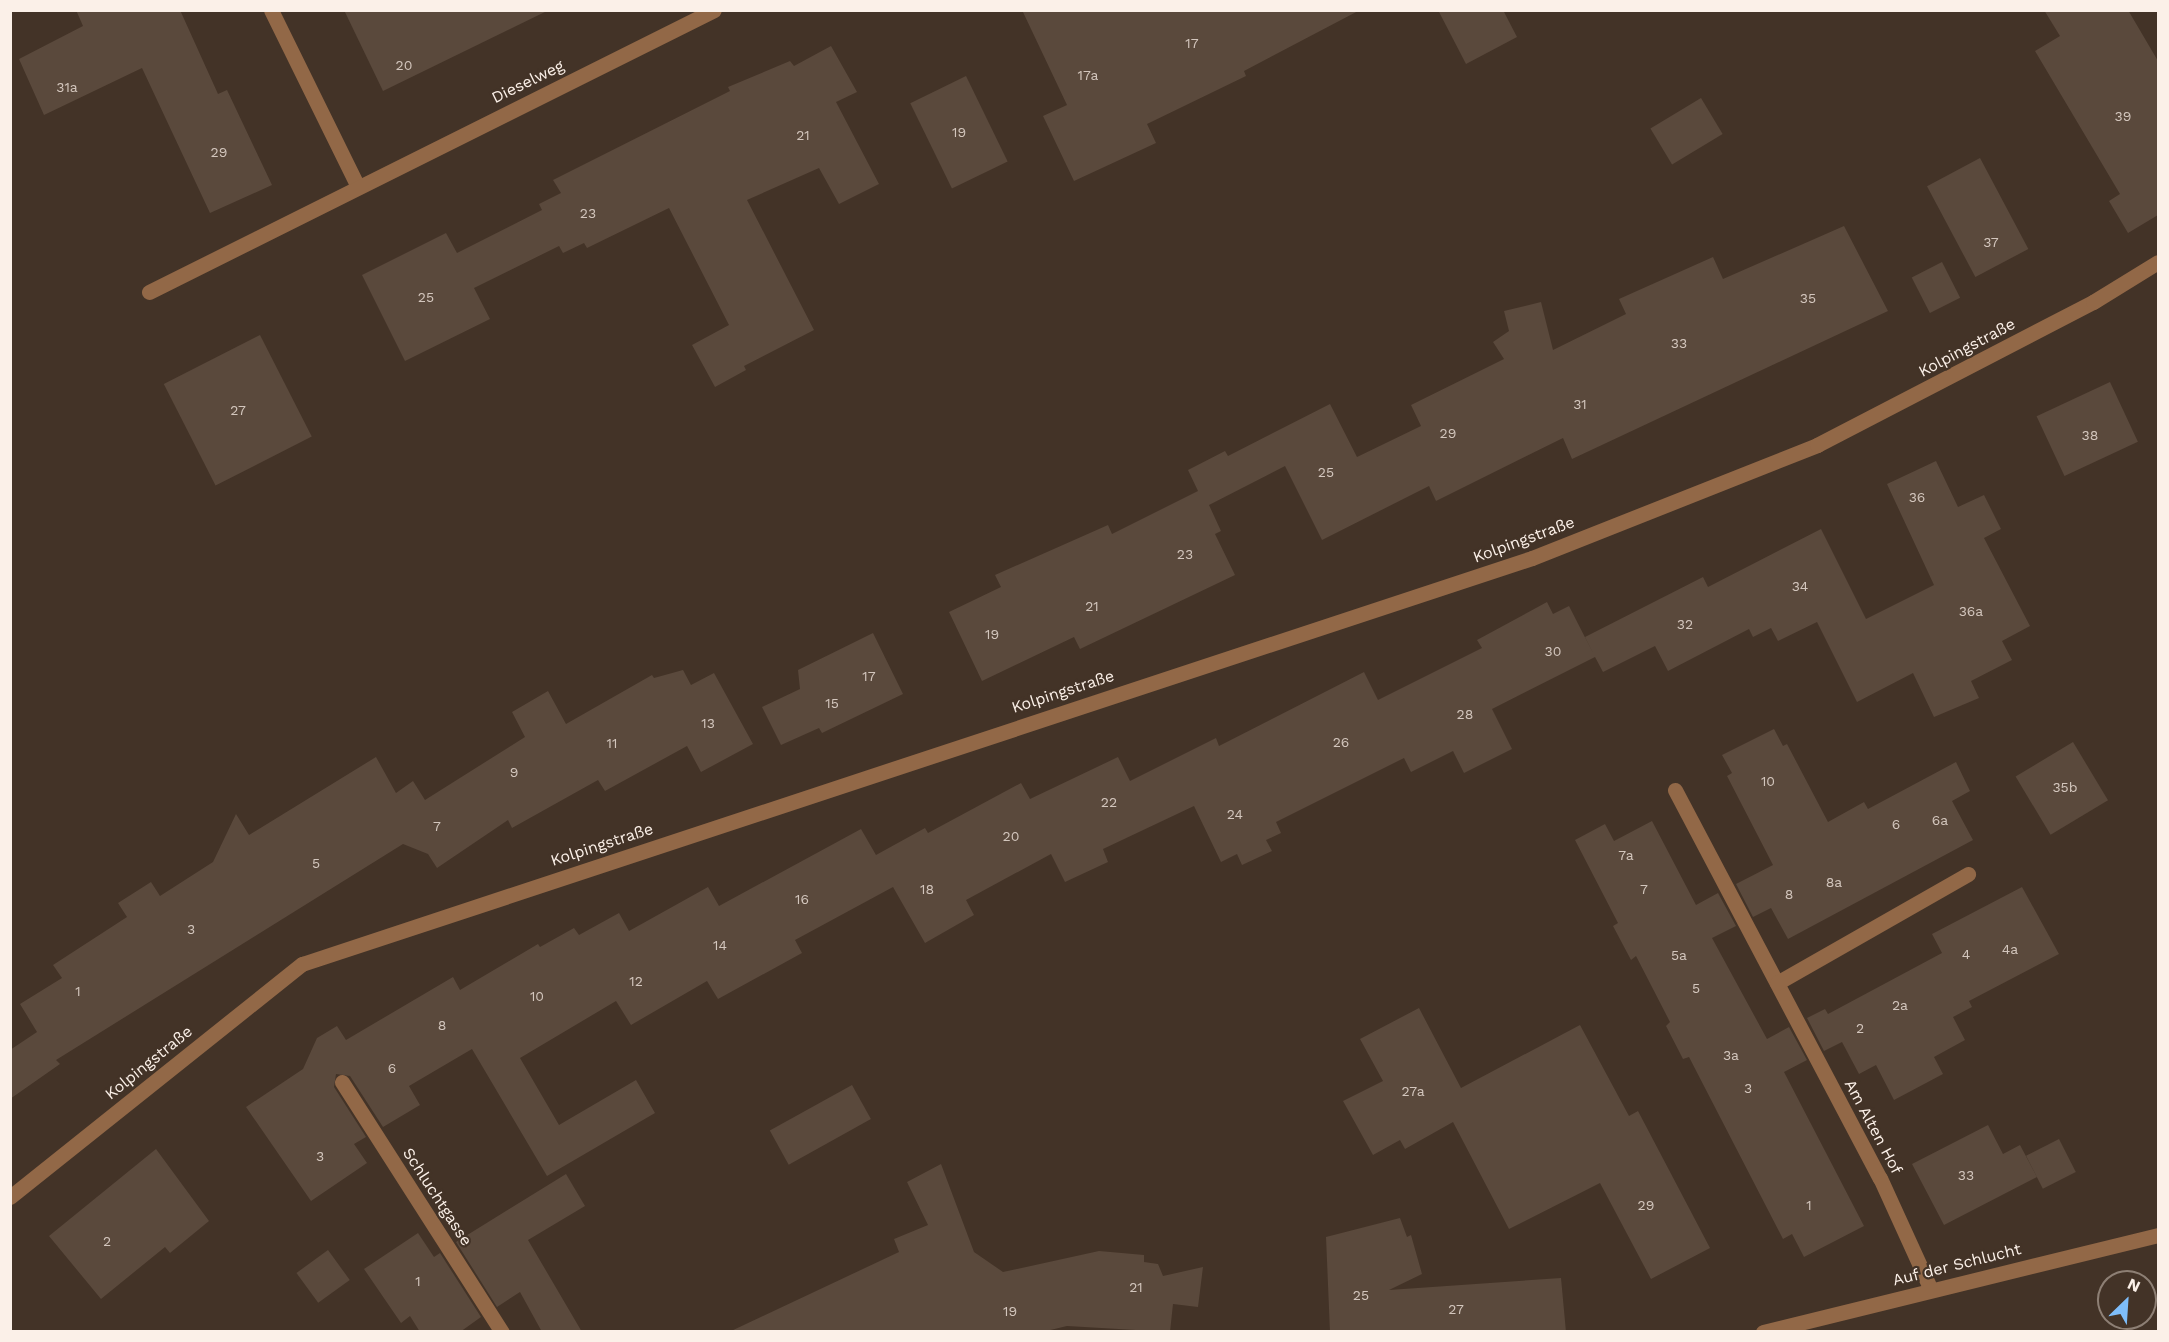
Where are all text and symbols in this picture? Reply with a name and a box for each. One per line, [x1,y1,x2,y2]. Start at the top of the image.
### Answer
house number: 17 [1185,35,1199,51]
street label: Dieselweg [489,56,567,108]
house number: 20 [396,57,412,73]
house number: 17a [1078,67,1098,83]
house number: 31a [56,79,78,95]
house number: 39 [2115,108,2131,124]
house number: 19 [952,124,966,140]
house number: 21 [796,127,810,143]
house number: 29 [211,144,227,160]
house number: 23 [580,205,596,221]
house number: 37 [1983,234,1999,250]
house number: 25 [418,289,434,305]
house number: 35 [1800,290,1816,306]
street label: Kolpingstraße [1915,314,2019,382]
house number: 33 [1671,335,1687,351]
house number: 31 [1573,396,1587,412]
house number: 27 [230,402,246,418]
house number: 29 [1440,425,1456,441]
house number: 38 [2082,427,2098,443]
house number: 25 [1318,464,1334,480]
house number: 36 [1909,489,1925,505]
street label: Kolpingstraße [1471,513,1577,567]
house number: 23 [1177,546,1193,562]
house number: 34 [1792,578,1808,594]
house number: 21 [1085,598,1099,614]
house number: 36a [1959,603,1983,619]
house number: 32 [1677,616,1693,632]
house number: 19 [985,626,999,642]
house number: 30 [1545,643,1561,659]
street label: Kolpingstraße [1009,666,1117,718]
house number: 17 [862,668,876,684]
house number: 15 [825,695,839,711]
house number: 28 [1457,706,1473,722]
house number: 13 [701,715,715,731]
house number: 26 [1333,734,1349,750]
house number: 11 [607,735,617,751]
house number: 9 [510,764,518,780]
house number: 10 [1761,773,1775,789]
house number: 35b [2052,779,2078,795]
house number: 22 [1101,794,1117,810]
house number: 24 [1227,806,1243,822]
house number: 6a [1932,812,1948,828]
house number: 6 [1892,816,1900,832]
house number: 7 [433,818,441,834]
street label: Kolpingstraße [548,819,656,871]
house number: 20 [1003,828,1019,844]
house number: 7a [1618,847,1634,863]
house number: 5 [312,855,320,871]
house number: 8a [1826,874,1842,890]
house number: 18 [920,881,934,897]
house number: 7 [1640,881,1648,897]
house number: 8 [1785,886,1793,902]
house number: 16 [795,891,809,907]
house number: 3 [187,921,195,937]
house number: 14 [713,937,727,953]
house number: 4a [2002,941,2018,957]
house number: 4 [1962,946,1970,962]
house number: 5a [1671,947,1687,963]
house number: 12 [629,973,643,989]
house number: 5 [1692,980,1700,996]
house number: 1 [75,983,81,999]
house number: 10 [530,988,544,1004]
house number: 2a [1892,997,1908,1013]
house number: 8 [438,1017,446,1033]
house number: 2 [1856,1020,1864,1036]
street label: Kolpingstraße [102,1022,196,1104]
house number: 3a [1723,1047,1739,1063]
house number: 6 [388,1060,396,1076]
street label: Am Alten Hof [1840,1076,1906,1178]
house number: 3 [1744,1080,1752,1096]
house number: 27a [1401,1083,1425,1099]
street label: Schluchtgasse [398,1144,476,1250]
house number: 3 [316,1148,324,1164]
house number: 33 [1958,1167,1974,1183]
house number: 29 [1638,1197,1654,1213]
house number: 1 [1806,1197,1812,1213]
house number: 2 [103,1233,111,1249]
street label: Auf der Schlucht [1890,1240,2024,1290]
north arrow [2097,1270,2157,1330]
house number: 1 [415,1273,421,1289]
text: N [2125,1274,2143,1296]
house number: 21 [1129,1279,1143,1295]
house number: 25 [1353,1287,1369,1303]
house number: 27 [1448,1301,1464,1317]
house number: 19 [1003,1303,1017,1319]

